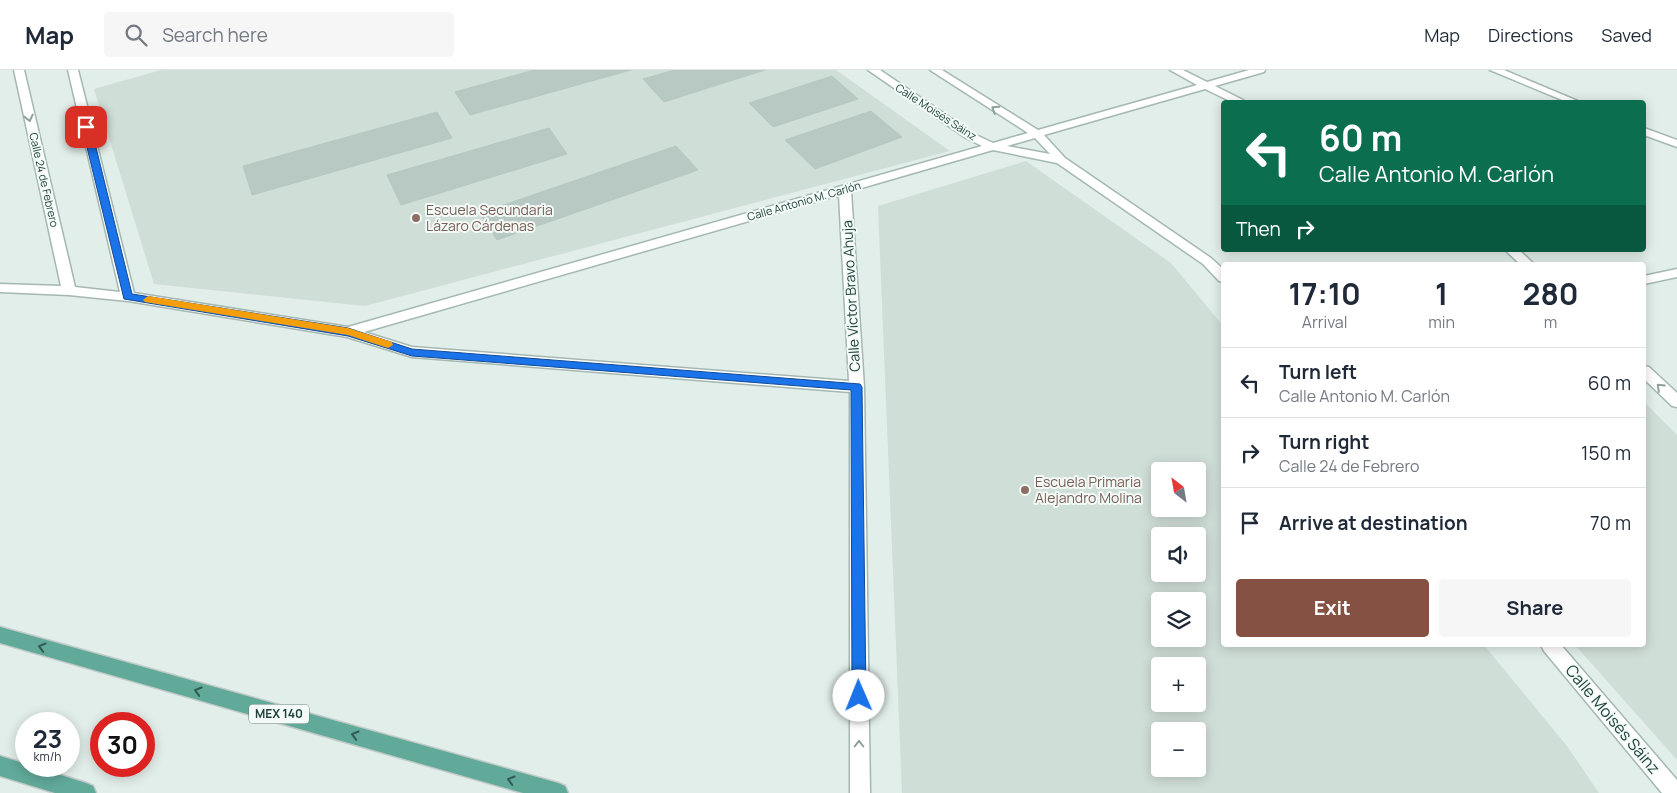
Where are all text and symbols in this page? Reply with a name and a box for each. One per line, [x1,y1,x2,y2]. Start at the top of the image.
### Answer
search box [104,12,454,57]
text: Map [25,18,74,51]
icon: search [122,21,150,49]
text: Search here [162,22,268,48]
text: Map [1424,23,1460,47]
text: Directions [1488,23,1573,47]
text: Saved [1601,23,1652,47]
street label: Calle Moisés Sáinz [893,80,980,144]
pin [65,106,107,148]
one-way arrow [991,106,1001,115]
one-way arrow [23,113,34,122]
icon: arrive [72,113,100,141]
text: 60 m [1319,114,1402,162]
icon: left [1236,120,1301,185]
street label: Calle 24 de Febrero [26,131,63,229]
text: Calle Antonio M. Carlón [1319,159,1554,189]
street label: Calle Antonio M. Carlón [745,177,862,224]
place label: Escuela Secundaria Lázaro Cárdenas [426,200,553,235]
marker: Escuela Secundaria Lázaro Cárdenas [410,212,422,224]
icon: right [1291,215,1319,243]
text: Then [1236,216,1281,242]
street label: Calle Víctor Bravo Ahuja [837,220,864,372]
text: 17:10 [1288,273,1361,314]
text: 1 [1435,273,1448,314]
text: 280 [1523,273,1579,314]
text: Arrival [1302,311,1347,333]
text: min [1428,311,1455,333]
text: m [1544,311,1557,333]
text: Turn left [1279,359,1357,385]
icon: left [1236,369,1264,397]
text: 60 m [1588,370,1631,396]
one-way arrow [1657,383,1666,392]
text: Calle Antonio M. Carlón [1279,385,1450,407]
text: Turn right [1279,429,1369,455]
icon: right [1236,439,1264,467]
text: 150 m [1581,440,1631,466]
text: Calle 24 de Febrero [1279,455,1420,477]
north arrow [1151,462,1206,518]
map controls [1151,462,1206,777]
place label: Escuela Primaria Alejandro Molina [1035,472,1142,507]
marker: Escuela Primaria Alejandro Molina [1019,484,1031,496]
icon: arrive [1236,509,1264,537]
text: Arrive at destination [1279,510,1468,536]
text: 70 m [1590,510,1631,536]
button: sound [1151,527,1206,582]
button: Exit [1236,579,1429,637]
button: Share [1439,579,1631,637]
button: layers [1151,592,1206,647]
one-way arrow [39,642,47,652]
button: + [1151,657,1206,712]
street label: Calle Moisés Sáinz [1561,660,1665,778]
position arrow [832,669,884,721]
one-way arrow [195,687,203,697]
road number: MEX 140 [249,704,309,724]
speed limit sign: 30 [90,712,155,777]
text: 23 [33,721,62,756]
button: − [1151,722,1206,777]
one-way arrow [351,731,359,741]
one-way arrow [854,740,865,748]
text: km/h [34,748,61,765]
one-way arrow [508,775,516,785]

